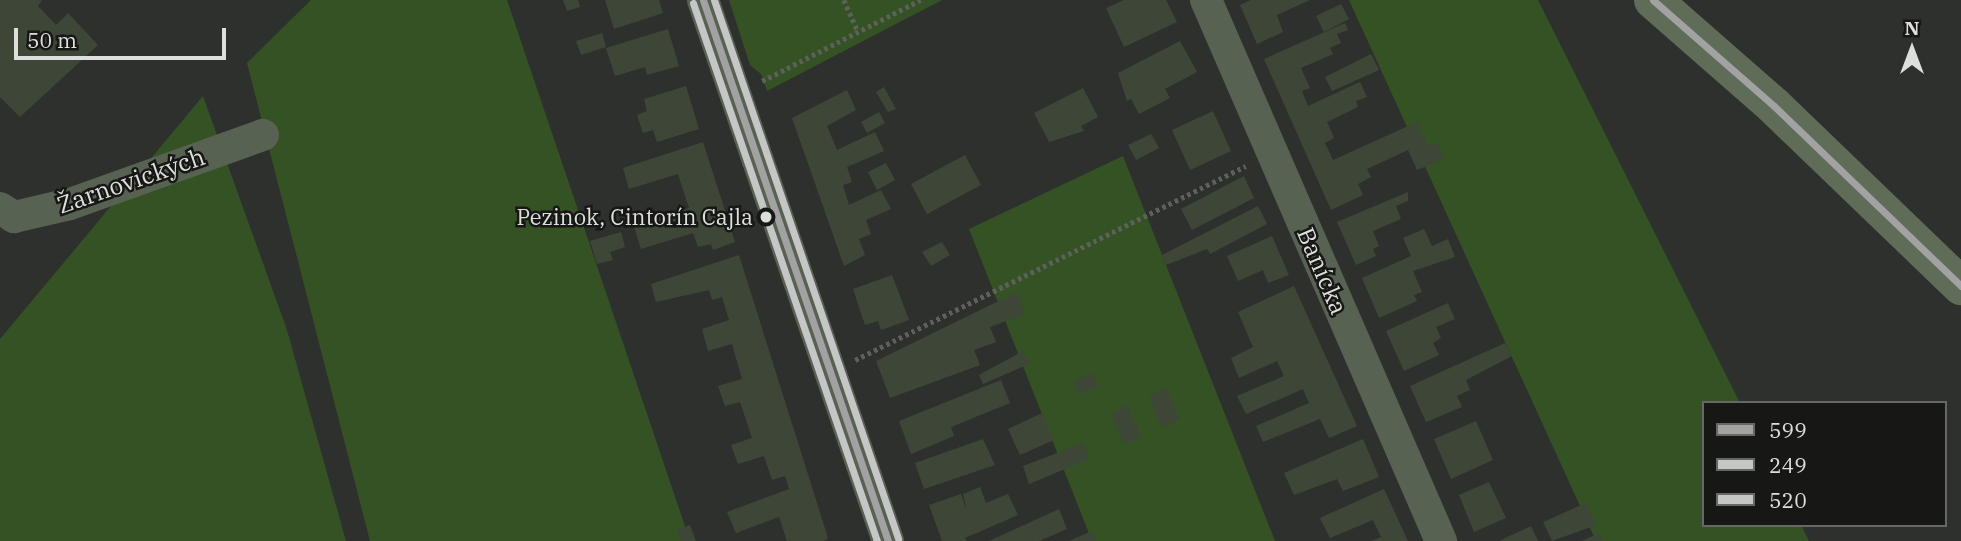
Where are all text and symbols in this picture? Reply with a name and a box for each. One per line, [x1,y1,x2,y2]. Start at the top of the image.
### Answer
scale bar [18,14,229,58]
north arrow [1877,14,1947,84]
text: N [1904,16,1920,40]
text: 50 m [27,26,77,54]
street label: Žarnovických [53,142,209,220]
place label: Pezinok, Cintorín Cajla [517,204,753,230]
marker: Pezinok, Cintorín Cajla [759,210,773,224]
street label: Banícka [1291,223,1353,319]
legend [1702,401,1947,527]
text: 599 [1769,416,1807,444]
text: 249 [1769,451,1807,479]
text: 520 [1769,486,1807,514]

